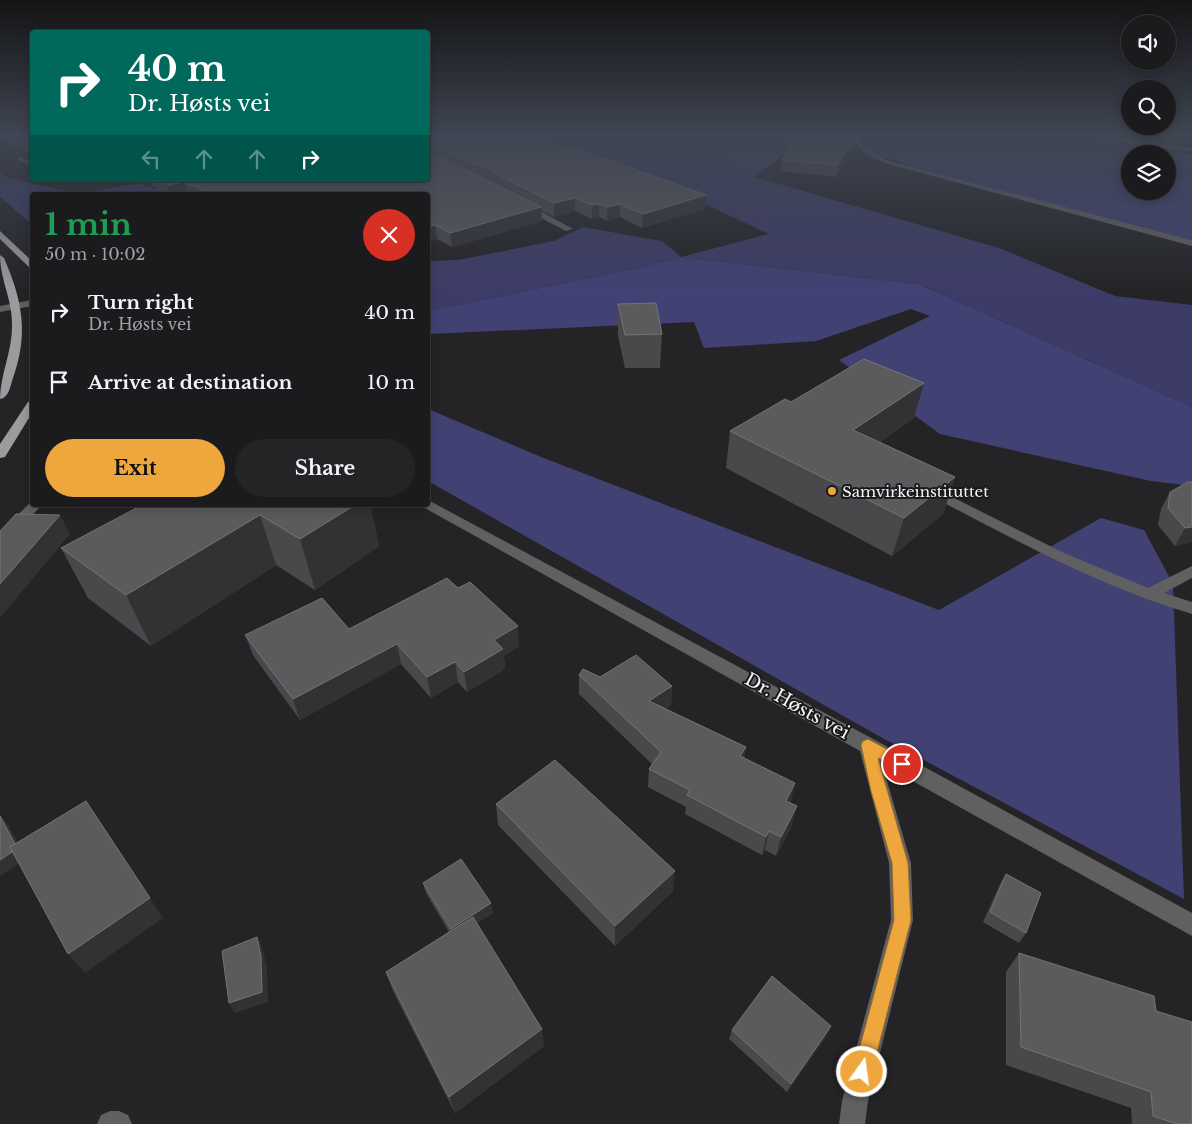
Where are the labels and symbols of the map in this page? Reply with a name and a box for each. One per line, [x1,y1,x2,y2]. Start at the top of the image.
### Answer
place label: Samvirkeinstituttet [842,482,989,501]
marker: Samvirkeinstituttet [826,485,838,497]
street label: Dr. Høsts vei [741,668,853,744]
pin [881,743,923,785]
position arrow [835,1045,887,1097]

